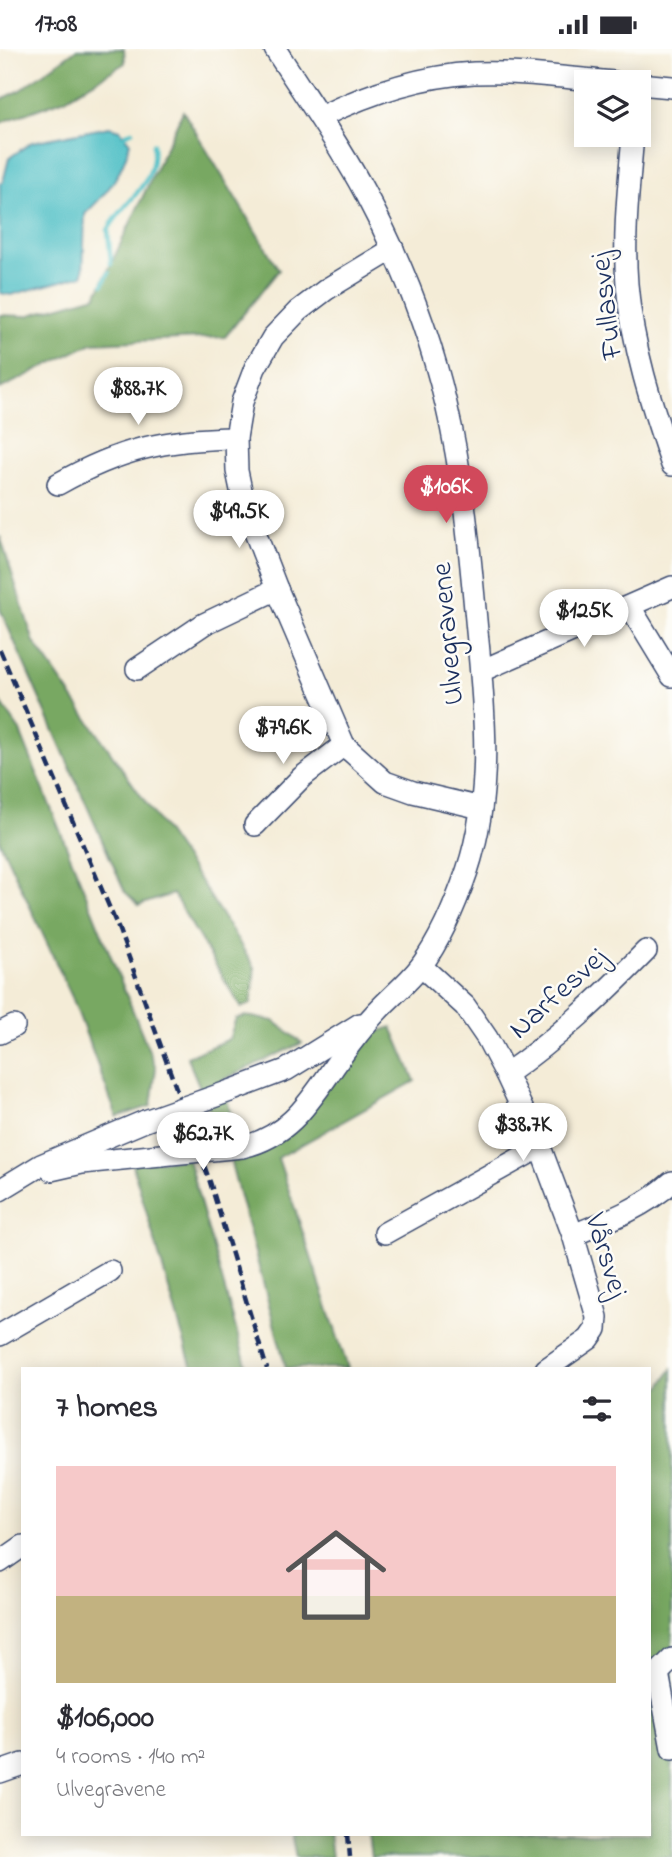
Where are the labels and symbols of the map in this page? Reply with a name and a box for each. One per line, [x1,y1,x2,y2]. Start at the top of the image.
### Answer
street label: Fullasvej [579,248,637,363]
pin: $88.7K [81,367,195,427]
pin: $106K [397,465,495,525]
pin: $49.5K [182,491,296,550]
street label: Ulvegravene [421,560,477,707]
pin: $125K [535,589,633,649]
pin: $79.6K [226,707,340,766]
street label: Narfesvej [500,937,619,1051]
pin: $38.7K [466,1103,580,1163]
pin: $62.7K [146,1113,260,1172]
street label: Vårsvej [571,1207,639,1305]

